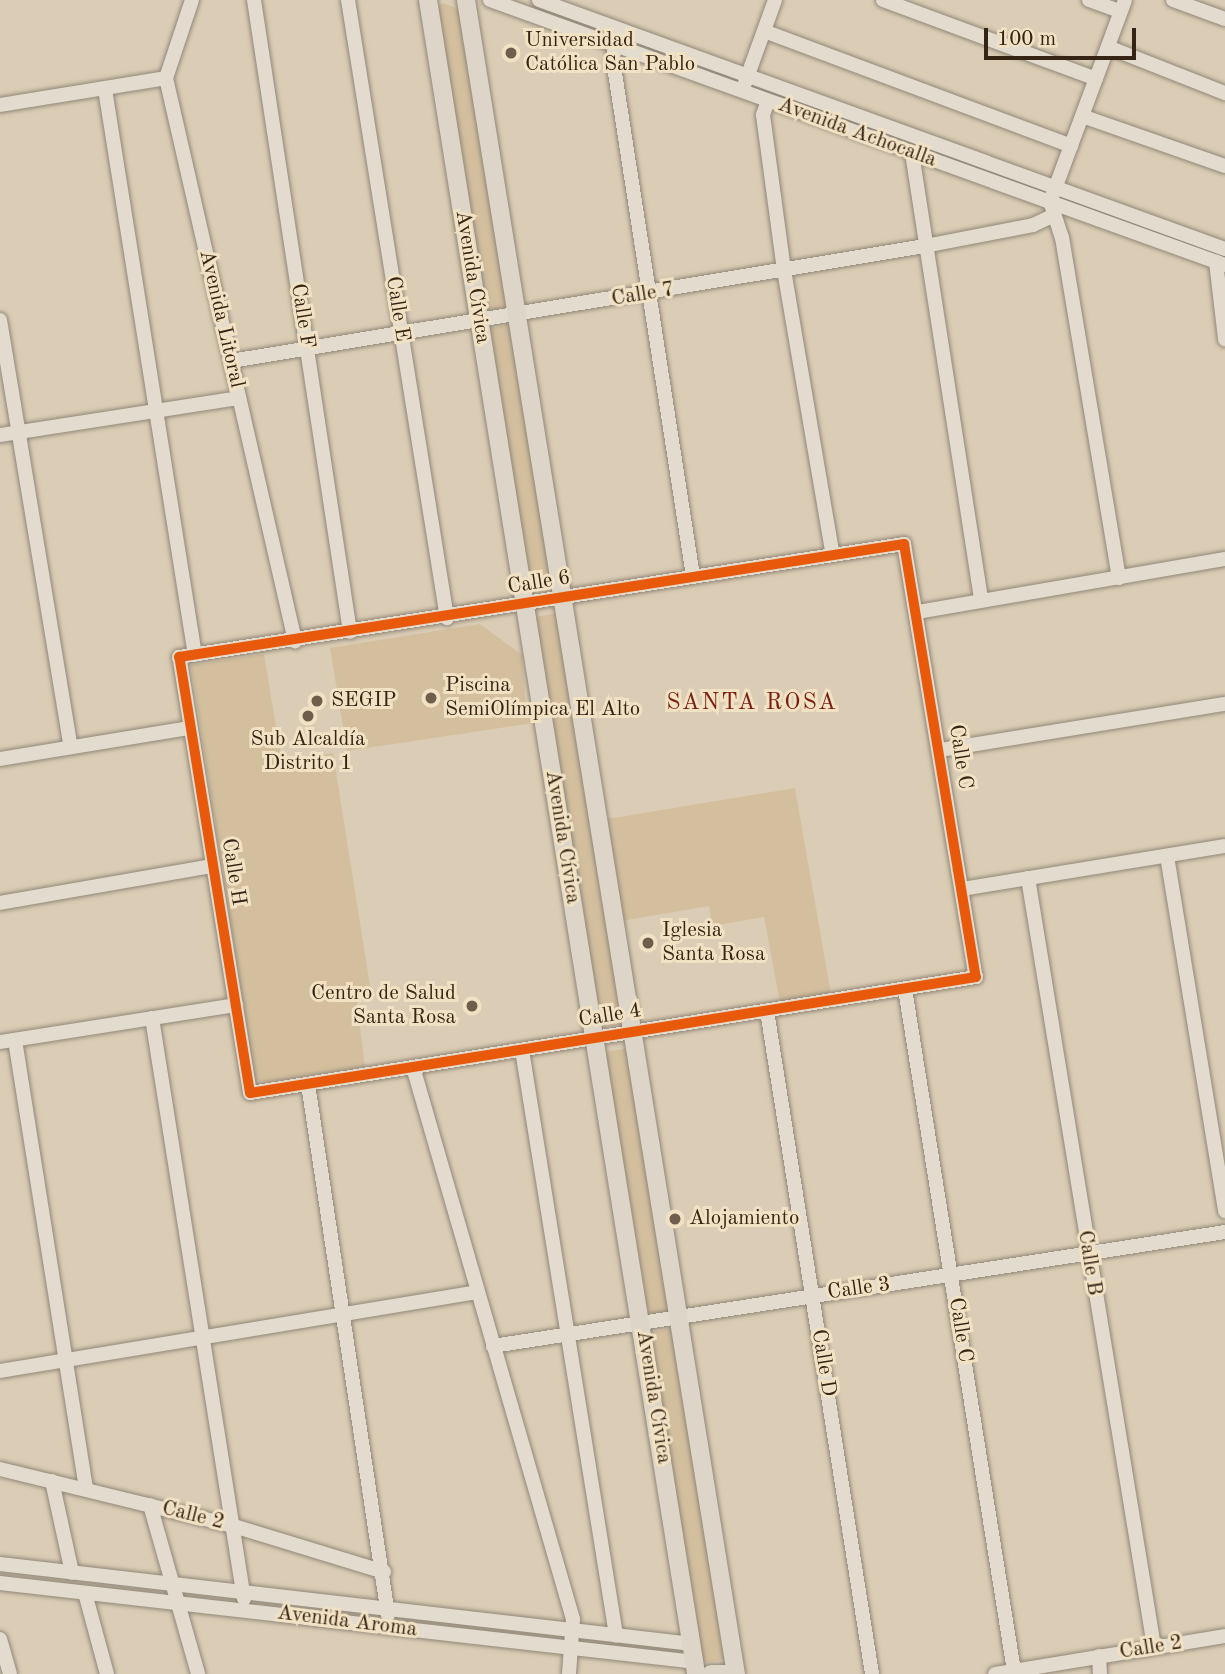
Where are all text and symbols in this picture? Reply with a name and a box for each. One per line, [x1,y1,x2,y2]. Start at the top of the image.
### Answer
scale bar [987,14,1139,58]
place label: Universidad Católica San Pablo [525,28,695,78]
text: 100 m [997,29,1056,50]
marker: Universidad Católica San Pablo [503,45,519,61]
street label: Avenida Achocalla [774,93,940,173]
street label: Avenida Cívica [449,208,495,346]
street label: Avenida Litoral [193,248,249,390]
street label: Calle E [379,275,415,343]
street label: Calle 7 [610,278,676,312]
street label: Calle F [284,282,320,350]
street label: Calle 6 [506,566,572,600]
place label: Piscina SemiOlímpica El Alto [445,673,640,723]
place label: SEGIP [331,688,396,714]
district label: SANTA ROSA [668,689,836,717]
marker: Piscina SemiOlímpica El Alto [423,690,439,706]
marker: SEGIP [309,693,325,709]
marker: Sub Alcaldía Distrito 1 [300,708,316,724]
street label: Calle C [942,723,978,791]
place label: Sub Alcaldía Distrito 1 [251,727,365,777]
street label: Avenida Cívica [539,768,585,906]
street label: Calle H [215,837,251,907]
place label: Iglesia Santa Rosa [662,918,765,968]
marker: Iglesia Santa Rosa [640,935,656,951]
place label: Centro de Salud Santa Rosa [311,981,456,1031]
marker: Centro de Salud Santa Rosa [462,996,482,1016]
street label: Calle 4 [577,999,643,1033]
place label: Alojamiento [689,1206,799,1232]
marker: Alojamiento [667,1211,683,1227]
street label: Calle B [1071,1229,1107,1297]
street label: Calle 3 [826,1272,892,1306]
street label: Calle C [942,1296,978,1364]
street label: Avenida Cívica [630,1328,676,1466]
street label: Calle D [805,1328,841,1398]
street label: Calle 2 [159,1496,227,1536]
street label: Avenida Aroma [276,1601,418,1643]
street label: Calle 2 [1118,1631,1184,1665]

